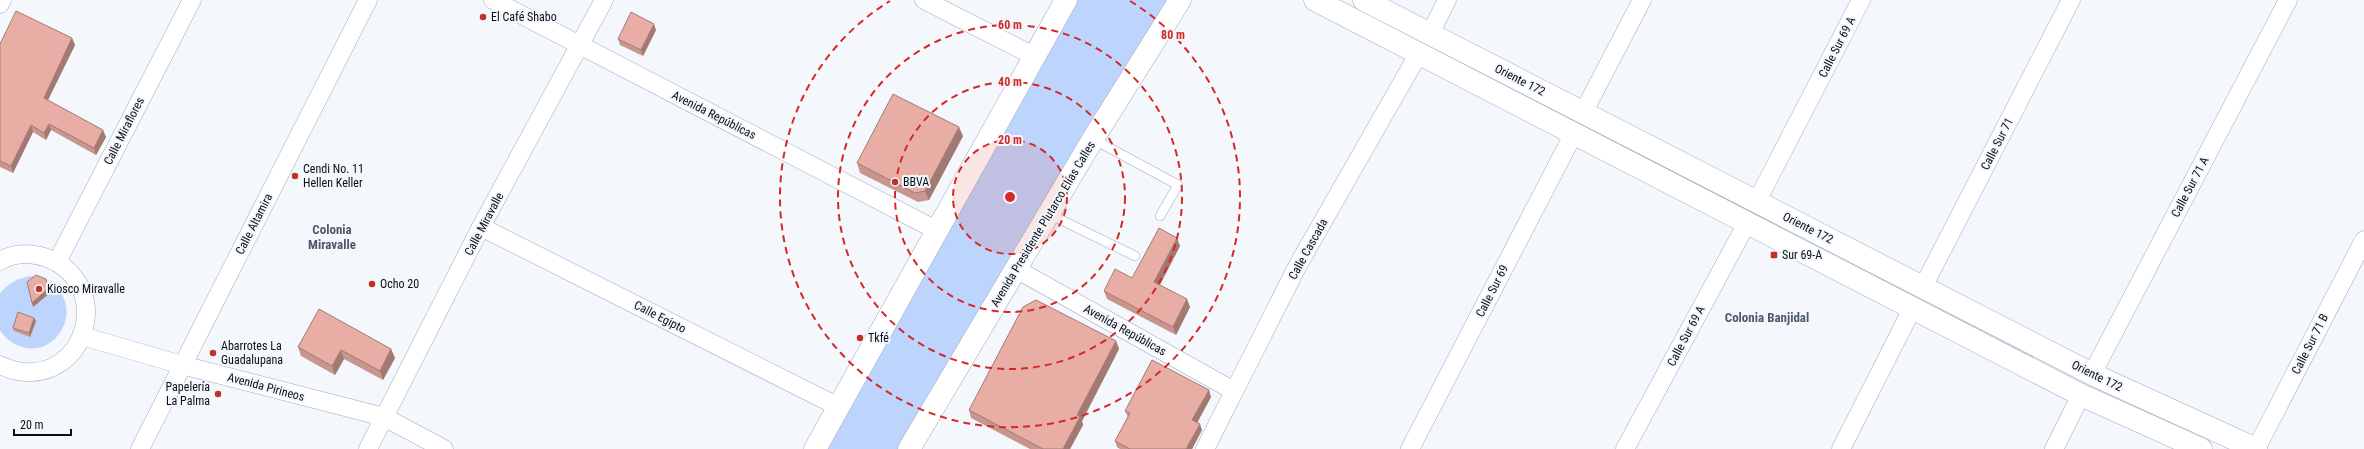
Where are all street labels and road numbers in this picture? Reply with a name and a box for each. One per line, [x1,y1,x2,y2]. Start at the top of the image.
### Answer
street label: Calle Sur 69 A [1816,14,1858,80]
street label: Oriente 172 [1492,61,1548,99]
street label: Avenida Repúblicas [670,88,758,142]
street label: Calle Miraflores [101,95,147,167]
street label: Calle Sur 71 [1978,116,2016,172]
street label: Avenida Presidente Plutarco Elías Calles [988,139,1098,309]
street label: Calle Sur 71 A [2168,154,2212,220]
street label: Calle Miravalle [462,190,507,258]
street label: Calle Altamira [233,191,275,257]
street label: Oriente 172 [1780,209,1836,247]
street label: Calle Cascada [1286,216,1331,282]
street label: Calle Sur 69 [1473,262,1511,319]
street label: Calle Egipto [632,298,688,336]
street label: Avenida Repúblicas [1081,302,1169,358]
street label: Calle Sur 69 A [1664,303,1708,369]
street label: Calle Sur 71 B [2289,311,2331,377]
street label: Oriente 172 [2069,358,2125,394]
street label: Avenida Pirineos [226,370,306,404]

